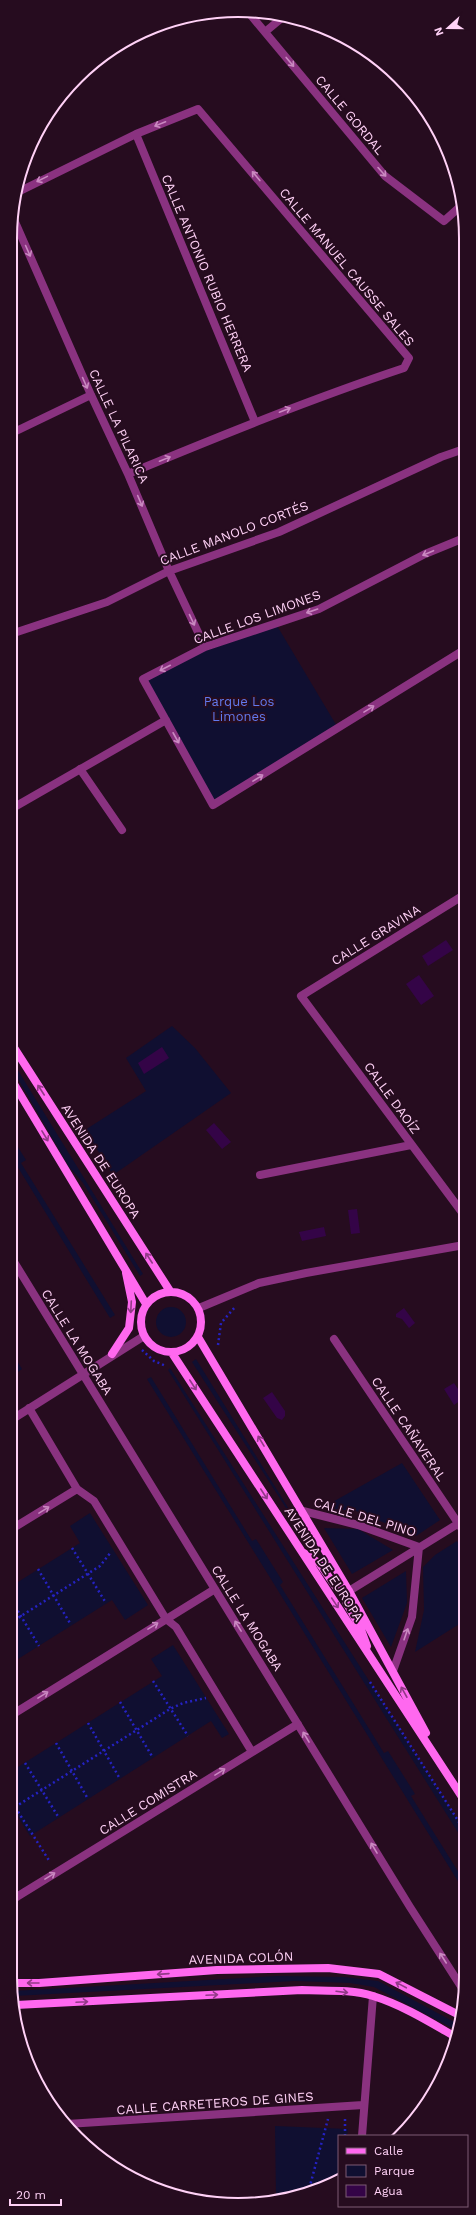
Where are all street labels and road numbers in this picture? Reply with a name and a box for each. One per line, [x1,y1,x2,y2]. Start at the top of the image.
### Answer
street label: CALLE GORDAL [312,72,388,158]
street label: CALLE ANTONIO RUBIO HERRERA [158,172,256,374]
street label: CALLE MANUEL CAUSSE SALES [277,185,417,349]
street label: CALLE LA PILARICA [86,367,152,486]
street label: CALLE MANOLO CORTÉS [157,497,310,568]
street label: CALLE LOS LIMONES [191,587,323,647]
street label: CALLE GRAVINA [329,901,424,968]
street label: CALLE DAOÍZ [361,1059,424,1137]
street label: AVENIDA DE EUROPA [58,1101,144,1221]
street label: CALLE LA MOGABA [38,1286,116,1398]
street label: CALLE CAÑAVERAL [369,1374,450,1484]
street label: CALLE DEL PINO [312,1494,418,1540]
street label: AVENIDA DE EUROPA [281,1504,367,1624]
street label: CALLE LA MOGABA [208,1562,286,1674]
street label: CALLE COMISTRA [96,1766,200,1838]
street label: AVENIDA COLÓN [188,1948,294,1967]
street label: CALLE CARRETEROS DE GINES [116,2089,314,2117]

